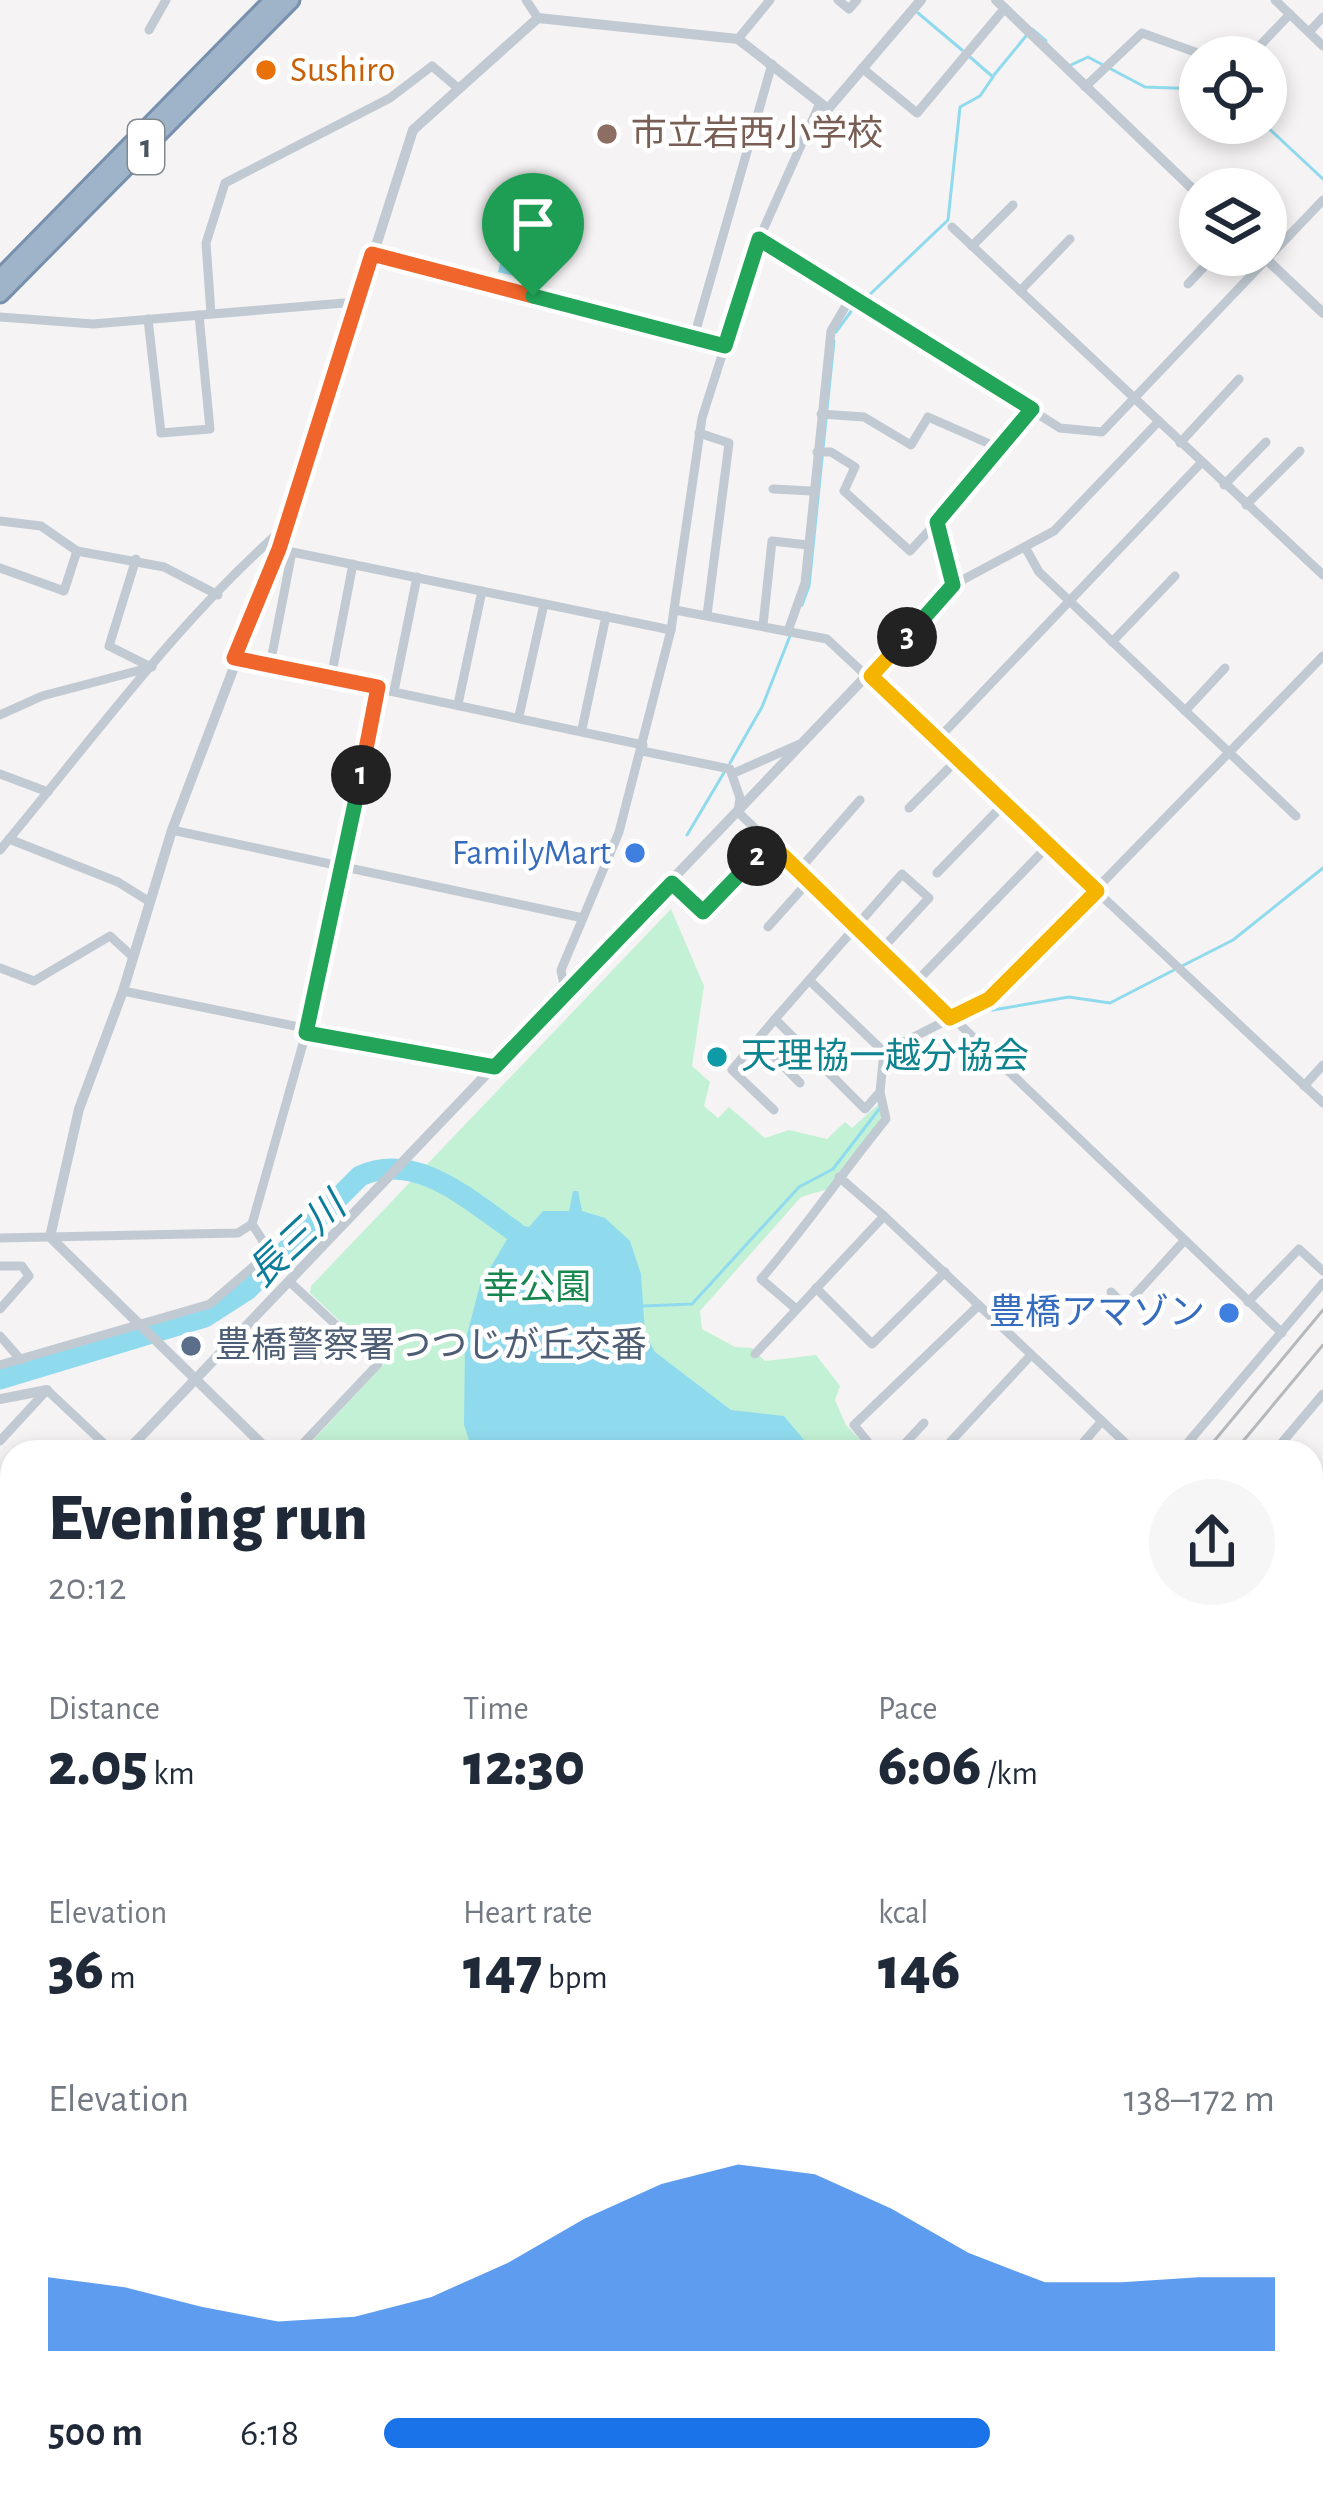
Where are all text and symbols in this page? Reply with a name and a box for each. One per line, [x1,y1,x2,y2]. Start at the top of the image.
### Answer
map controls [1179,36,1287,276]
button: locate [1179,36,1287,144]
place label: Sushiro [290,52,395,88]
marker: Sushiro [253,57,279,83]
place label: 市立岩西小学校 [631,114,883,152]
road number: 1 [128,120,164,174]
marker: 市立岩西小学校 [594,121,620,147]
button: layers [1179,168,1287,276]
pin [482,173,584,296]
icon: arrive [500,191,566,257]
pin: 3 [877,607,937,667]
text: 3 [900,620,914,653]
pin: 1 [331,745,391,805]
text: 1 [355,758,367,791]
pin: 2 [727,826,787,886]
place label: FamilyMart [452,835,612,871]
text: 2 [749,839,765,872]
marker: FamilyMart [622,840,648,866]
place label: 天理協一越分協会 [741,1037,1029,1075]
marker: 天理協一越分協会 [704,1044,730,1070]
water label: 長三川 [240,1183,356,1295]
park label: 幸公園 [483,1268,591,1306]
place label: 豊橋アマゾン [989,1293,1205,1331]
marker: 豊橋アマゾン [1216,1300,1242,1326]
place label: 豊橋警察署つつじが丘交番 [215,1326,647,1364]
marker: 豊橋警察署つつじが丘交番 [178,1333,204,1359]
button: share [1149,1479,1275,1605]
text: Evening run [48,1486,368,1552]
text: 20:12 [48,1568,126,1607]
text: Distance [48,1693,160,1726]
text: Time [463,1693,529,1726]
text: Pace [878,1693,937,1726]
text: 2.05 [48,1736,148,1796]
text: 12:30 [463,1736,585,1796]
text: 6:06 [878,1736,981,1796]
text: km [148,1758,195,1791]
text: /km [981,1758,1038,1791]
text: Elevation [48,1897,167,1930]
text: Heart rate [463,1897,593,1930]
text: kcal [878,1897,928,1930]
text: 36 [48,1940,104,2000]
text: 147 [463,1940,542,2000]
text: 146 [878,1940,960,2000]
text: m [104,1962,136,1995]
text: bpm [542,1962,608,1995]
text: Elevation [48,2080,189,2119]
text: 138–172 m [1123,2080,1275,2119]
text: 500 m [48,2414,143,2453]
text: 6:18 [240,2414,299,2453]

